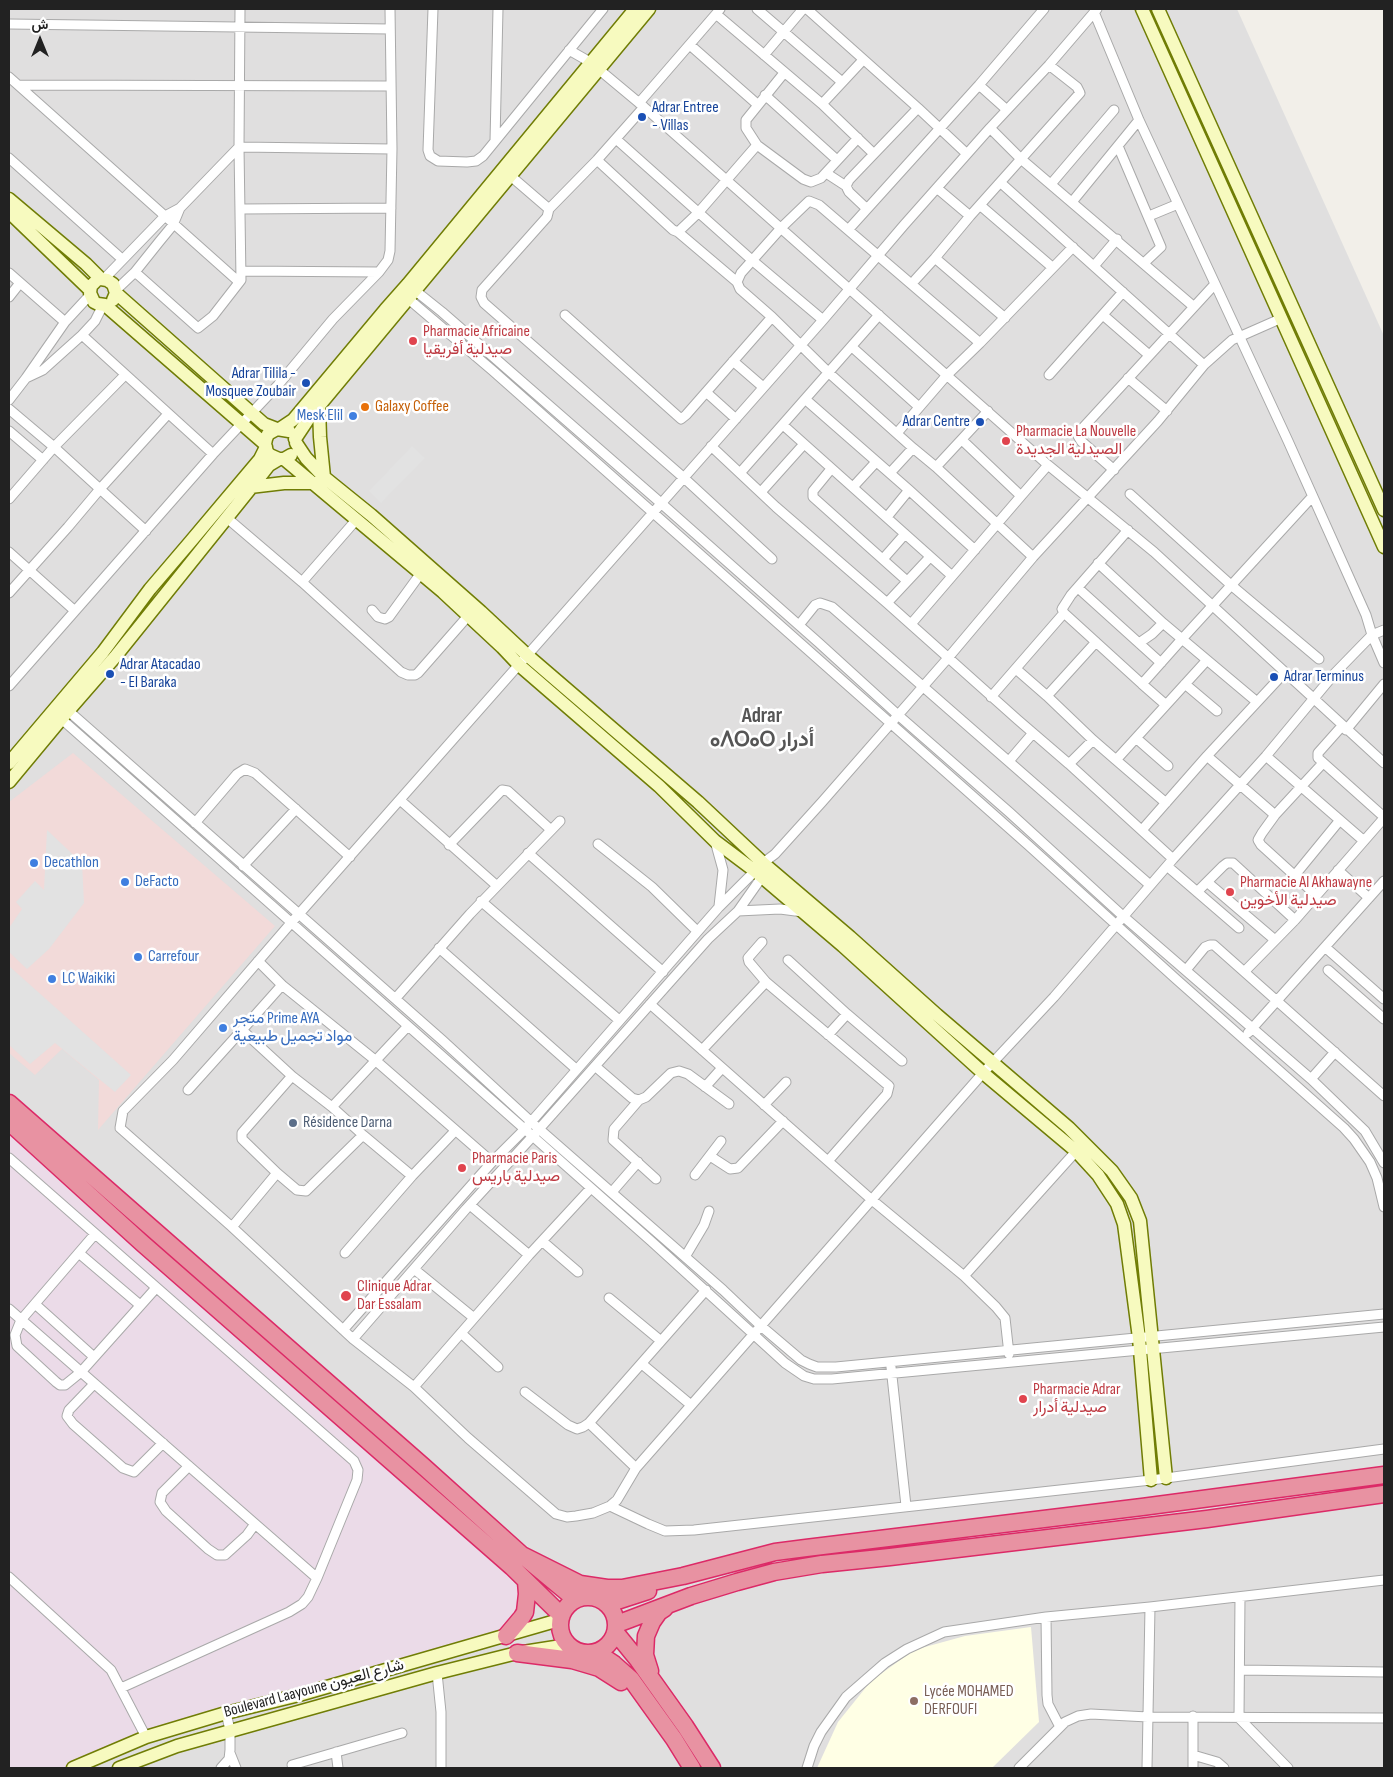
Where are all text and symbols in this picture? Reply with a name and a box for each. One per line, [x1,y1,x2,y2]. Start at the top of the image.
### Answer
north arrow [15,15,65,65]
text: ش [32,16,48,33]
place label: Adrar Entree - Villas [652,98,719,136]
marker: Adrar Entree - Villas [636,111,648,123]
place label: Pharmacie Africaine صيدلية أفريقيا [423,322,530,360]
marker: Pharmacie Africaine صيدلية أفريقيا [407,335,419,347]
place label: Adrar Tilila - Mosquee Zoubair [205,364,296,402]
marker: Adrar Tilila - Mosquee Zoubair [300,377,312,389]
place label: Galaxy Coffee [375,397,449,417]
marker: Galaxy Coffee [359,401,371,413]
place label: Mesk Elil [297,406,343,426]
marker: Mesk Elil [347,410,359,422]
place label: Adrar Centre [902,412,970,432]
marker: Adrar Centre [974,416,986,428]
place label: Pharmacie La Nouvelle الصيدلية الجديدة [1016,422,1136,460]
marker: Pharmacie La Nouvelle الصيدلية الجديدة [1000,435,1012,447]
place label: Adrar Atacadao - El Baraka [120,655,201,693]
place label: Adrar Terminus [1284,667,1364,687]
marker: Adrar Atacadao - El Baraka [104,668,116,680]
marker: Adrar Terminus [1268,671,1280,683]
district label: Adrar ⴰⴷⵔⴰⵔ أدرار [710,704,814,754]
place label: Decathlon [44,853,99,873]
marker: Decathlon [28,857,40,869]
place label: DeFacto [135,872,179,892]
place label: Pharmacie Al Akhawayne صيدلية الأخوين [1240,873,1372,911]
marker: DeFacto [119,876,131,888]
marker: Pharmacie Al Akhawayne صيدلية الأخوين [1224,886,1236,898]
place label: Carrefour [148,947,199,967]
marker: Carrefour [132,951,144,963]
place label: LC Waikiki [62,969,115,989]
marker: LC Waikiki [46,973,58,985]
place label: متجر Prime AYA مواد تجميل طبيعية [233,1009,352,1047]
marker: متجر Prime AYA مواد تجميل طبيعية [217,1022,229,1034]
place label: Résidence Darna [303,1113,392,1133]
marker: Résidence Darna [287,1117,299,1129]
place label: Pharmacie Paris صيدلية باريس [472,1149,560,1187]
marker: Pharmacie Paris صيدلية باريس [456,1162,468,1174]
place label: Clinique Adrar Dar Essalam [357,1277,432,1315]
marker: Clinique Adrar Dar Essalam [339,1289,353,1303]
place label: Pharmacie Adrar صيدلية أدرار [1033,1380,1121,1418]
marker: Pharmacie Adrar صيدلية أدرار [1017,1393,1029,1405]
street label: Boulevard Laayoune شارع العيون [222,1656,406,1722]
place label: Lycée MOHAMED DERFOUFI [924,1682,1014,1720]
marker: Lycée MOHAMED DERFOUFI [908,1695,920,1707]

